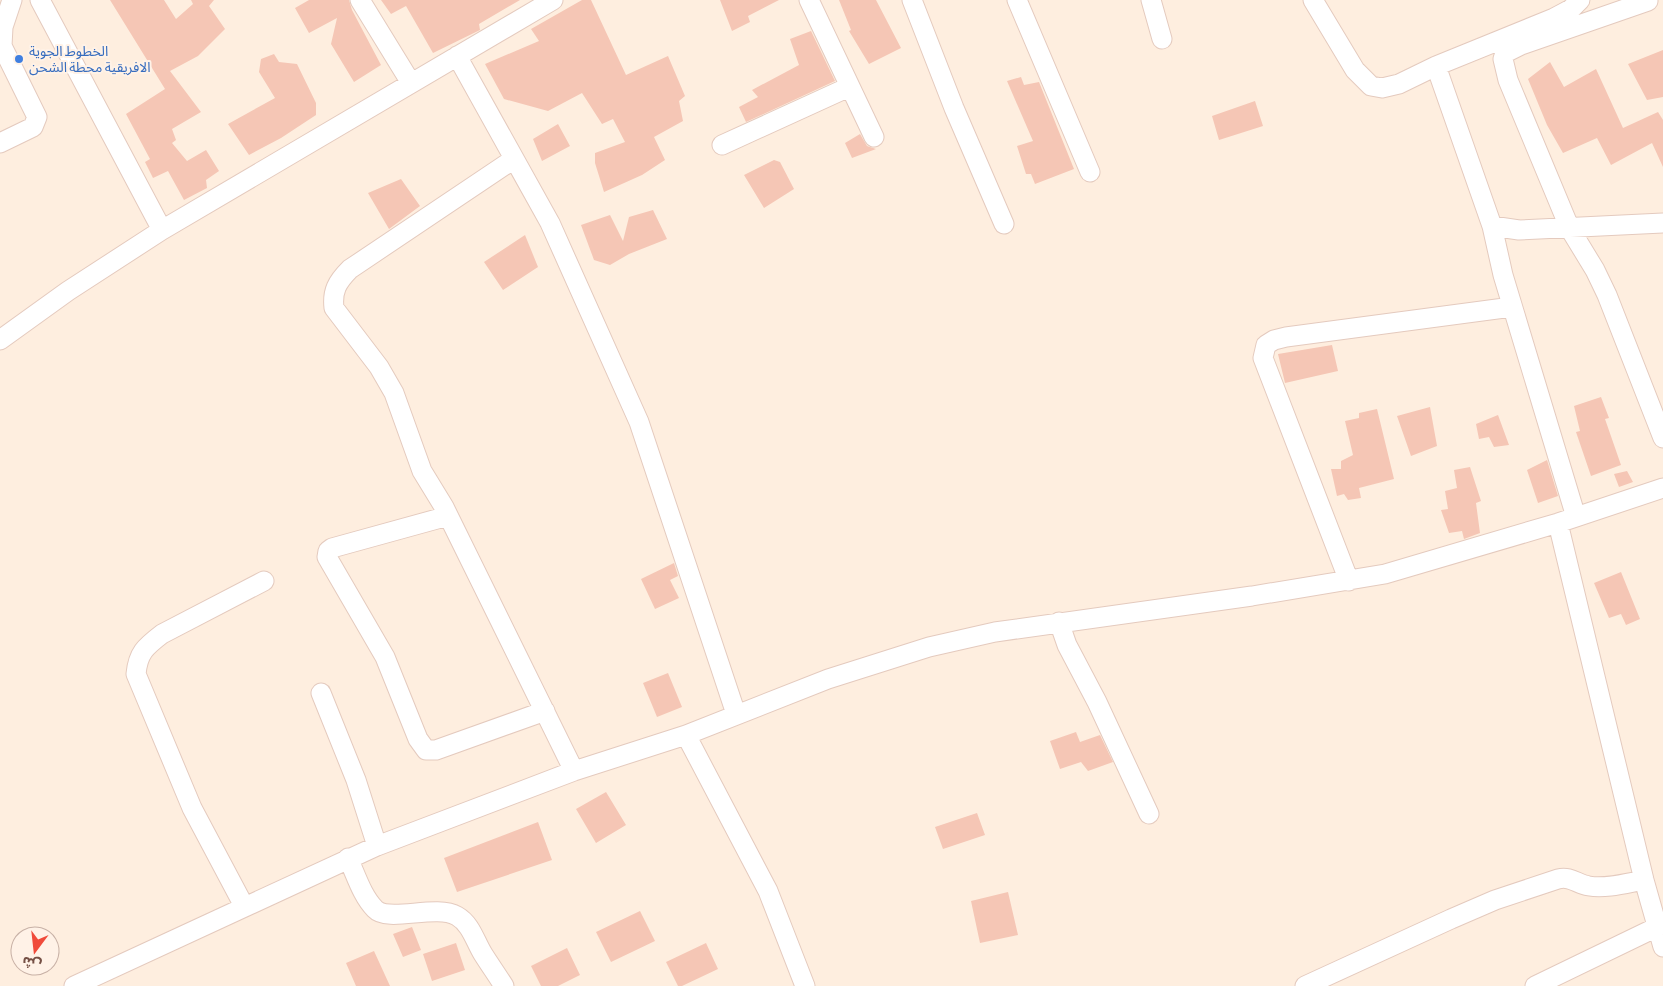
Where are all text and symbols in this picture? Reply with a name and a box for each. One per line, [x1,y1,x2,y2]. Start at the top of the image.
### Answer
place label: الخطوط الجوية الافريقية محطة الشحن [29,45,151,76]
marker: الخطوط الجوية الافريقية محطة الشحن [13,53,25,65]
north arrow [10,926,60,976]
text: ش [21,953,43,972]

